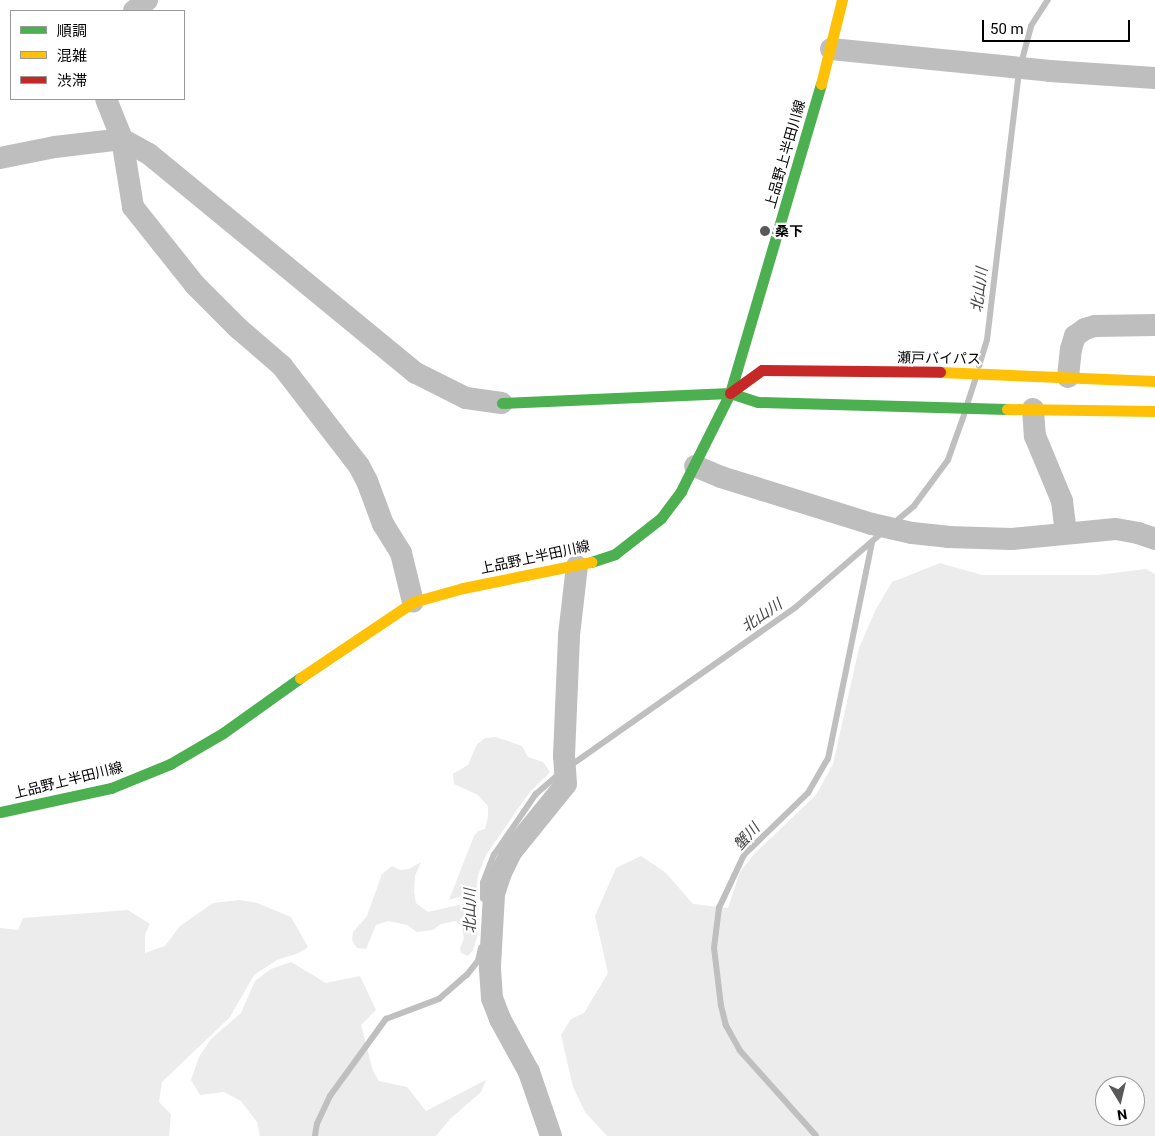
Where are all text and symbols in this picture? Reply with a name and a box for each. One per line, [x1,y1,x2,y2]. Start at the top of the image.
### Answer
legend [10,10,185,100]
scale bar [985,10,1132,42]
text: 50 m [990,20,1024,38]
text: 順調 [57,22,87,40]
text: 混雑 [57,47,87,65]
text: 渋滞 [57,72,87,90]
street label: 上品野上半田川線 [761,98,809,210]
place label: 桑下 [775,223,803,239]
marker: 桑下 [759,225,771,237]
water label: 北山川 [968,267,992,313]
street label: 瀬戸バイパス [897,349,981,367]
street label: 上品野上半田川線 [478,537,592,577]
water label: 北山川 [738,596,786,636]
street label: 上品野上半田川線 [12,758,124,802]
water label: 蟹川 [730,820,764,854]
water label: 北山川 [462,889,480,933]
north arrow [1095,1076,1145,1126]
text: N [1116,1106,1128,1124]

